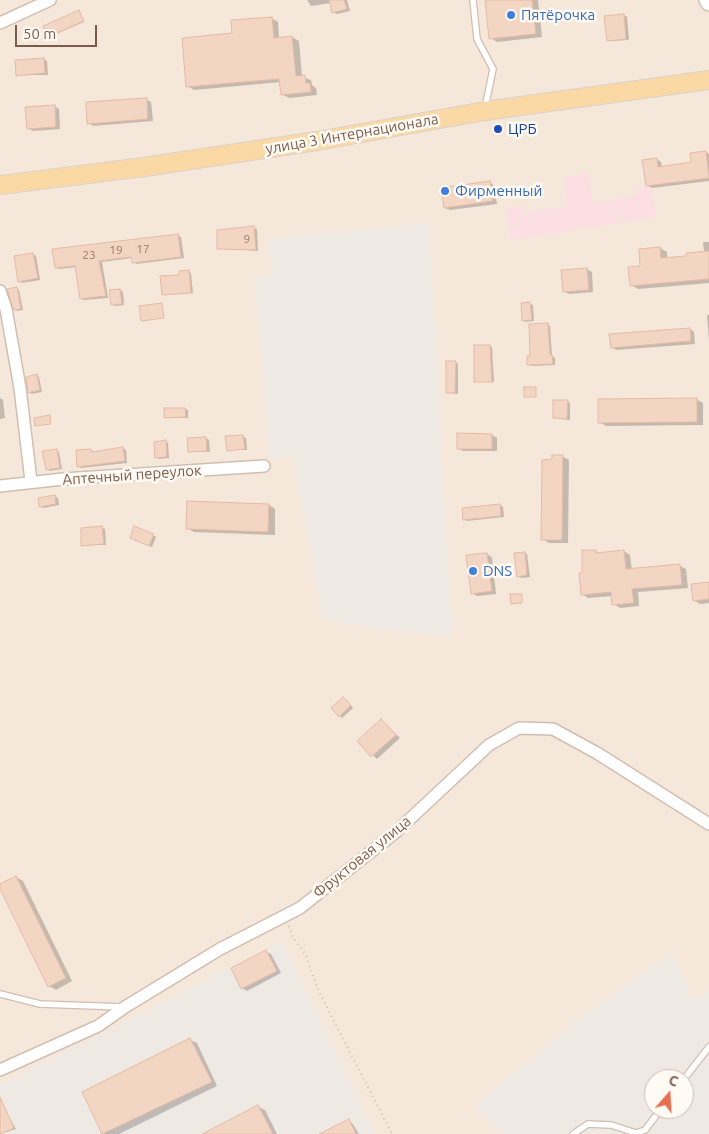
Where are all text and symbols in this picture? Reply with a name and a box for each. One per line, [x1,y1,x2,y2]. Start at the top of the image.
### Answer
place label: Пятёрочка [521,6,595,24]
marker: Пятёрочка [505,9,517,21]
scale bar [18,15,100,47]
text: 50 m [23,25,56,42]
street label: улица 3 Интернационала [264,110,440,158]
place label: ЦРБ [508,120,537,138]
marker: ЦРБ [492,123,504,135]
place label: Фирменный [455,182,542,200]
marker: Фирменный [439,185,451,197]
house number: 9 [244,232,250,246]
house number: 17 [136,242,150,256]
house number: 19 [109,243,123,257]
house number: 23 [82,248,96,262]
street label: Аптечный переулок [62,461,202,489]
place label: DNS [483,562,512,580]
marker: DNS [467,565,479,577]
street label: Фруктовая улица [309,812,415,902]
north arrow [644,1069,694,1119]
text: С [667,1072,680,1090]

